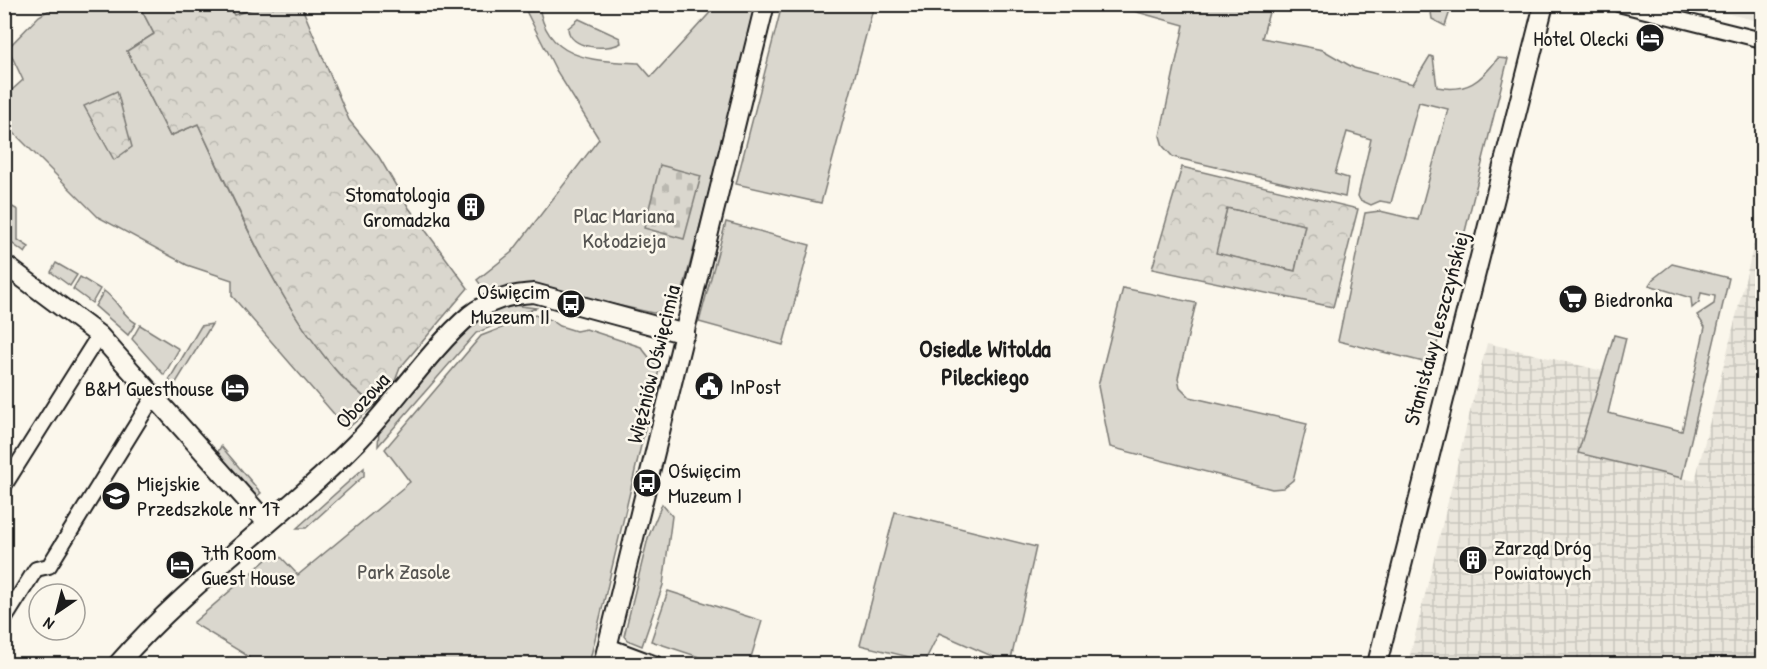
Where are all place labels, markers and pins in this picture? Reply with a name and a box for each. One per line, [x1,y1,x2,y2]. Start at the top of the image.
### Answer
hotel icon: Hotel Olecki [1634,22,1666,54]
place label: Hotel Olecki [1533,23,1629,53]
place label: Stomatologia Gromadzka [345,179,450,234]
building icon: Stomatologia Gromadzka [455,191,487,223]
place label: Oświęcim Muzeum II [471,276,550,331]
supermarket icon: Biedronka [1557,283,1589,315]
place label: Biedronka [1594,284,1673,314]
bus stop icon: Oświęcim Muzeum II [555,288,587,320]
public building icon: InPost [693,370,725,402]
place label: InPost [730,371,781,401]
hotel icon: B&M Guesthouse [219,372,251,404]
place label: B&M Guesthouse [85,373,214,403]
place label: Oświęcim Muzeum I [668,455,742,510]
bus stop icon: Oświęcim Muzeum I [631,467,663,499]
place label: Miejskie Przedszkole nr 17 [137,468,281,523]
school or university icon: Miejskie Przedszkole nr 17 [100,480,132,512]
place label: Zarząd Dróg Powiatowych [1494,532,1592,587]
place label: 7th Room Guest House [201,537,296,592]
building icon: Zarząd Dróg Powiatowych [1457,544,1489,576]
hotel icon: 7th Room Guest House [164,549,196,581]

